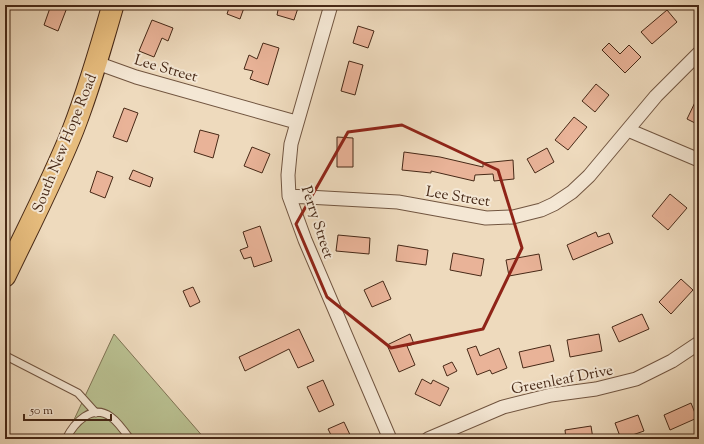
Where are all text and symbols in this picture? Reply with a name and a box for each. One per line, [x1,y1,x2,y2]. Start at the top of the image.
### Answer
street label: Lee Street [131,50,200,88]
street label: South New Hope Road [28,71,103,216]
street label: Lee Street [424,182,491,213]
street label: Perry Street [295,183,338,262]
street label: Greenleaf Drive [510,360,615,401]
scale bar [24,396,111,422]
text: 50 m [29,402,53,420]

